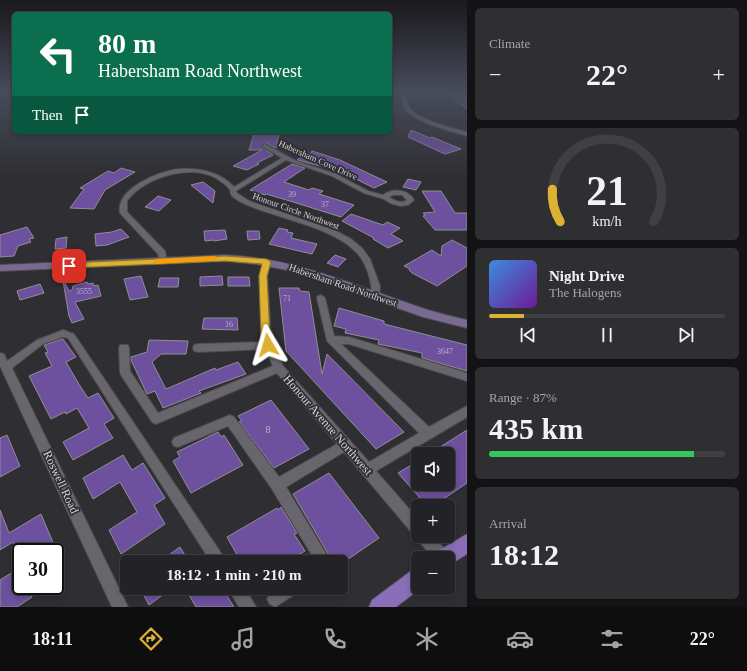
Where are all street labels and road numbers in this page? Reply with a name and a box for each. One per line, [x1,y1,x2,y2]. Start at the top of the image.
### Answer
street label: Habersham Cove Drive [277,138,359,182]
street label: Honour Circle Northwest [251,191,341,232]
street label: Habersham Road Northwest [288,261,399,309]
street label: Honour Avenue Northwest [281,372,376,479]
street label: Roswell Road [40,448,82,516]

